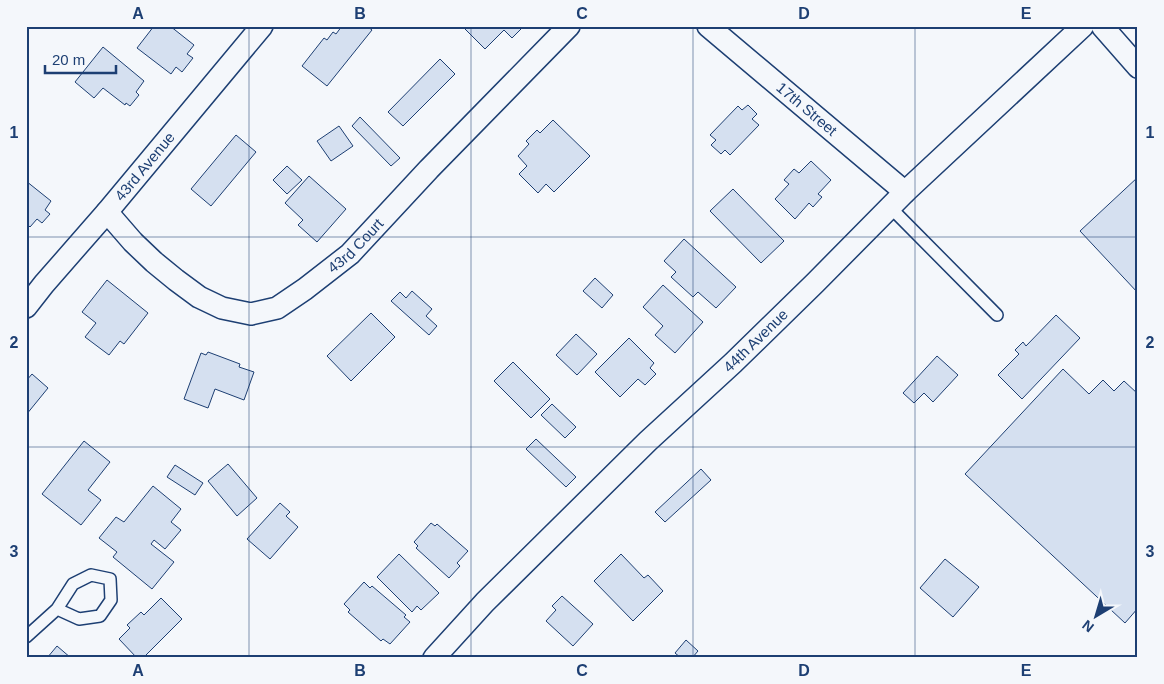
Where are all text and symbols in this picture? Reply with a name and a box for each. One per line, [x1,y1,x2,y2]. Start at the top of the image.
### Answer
text: A [132,5,144,22]
text: B [354,5,366,22]
text: C [576,5,588,22]
text: D [798,5,810,22]
text: E [1021,5,1032,22]
scale bar [45,42,116,74]
text: 20 m [52,51,85,68]
street label: 17th Street [773,79,841,139]
text: 1 [10,124,19,141]
text: 1 [1146,124,1155,141]
street label: 43rd Avenue [111,129,178,204]
street label: 43rd Court [324,214,387,276]
street label: 44th Avenue [720,305,791,376]
text: 2 [10,334,19,351]
text: 2 [1146,334,1155,351]
text: 3 [10,543,19,560]
text: 3 [1146,543,1155,560]
north arrow [1072,592,1122,642]
text: N [1079,617,1097,636]
text: A [132,662,144,679]
text: B [354,662,366,679]
text: C [576,662,588,679]
text: D [798,662,810,679]
text: E [1021,662,1032,679]

